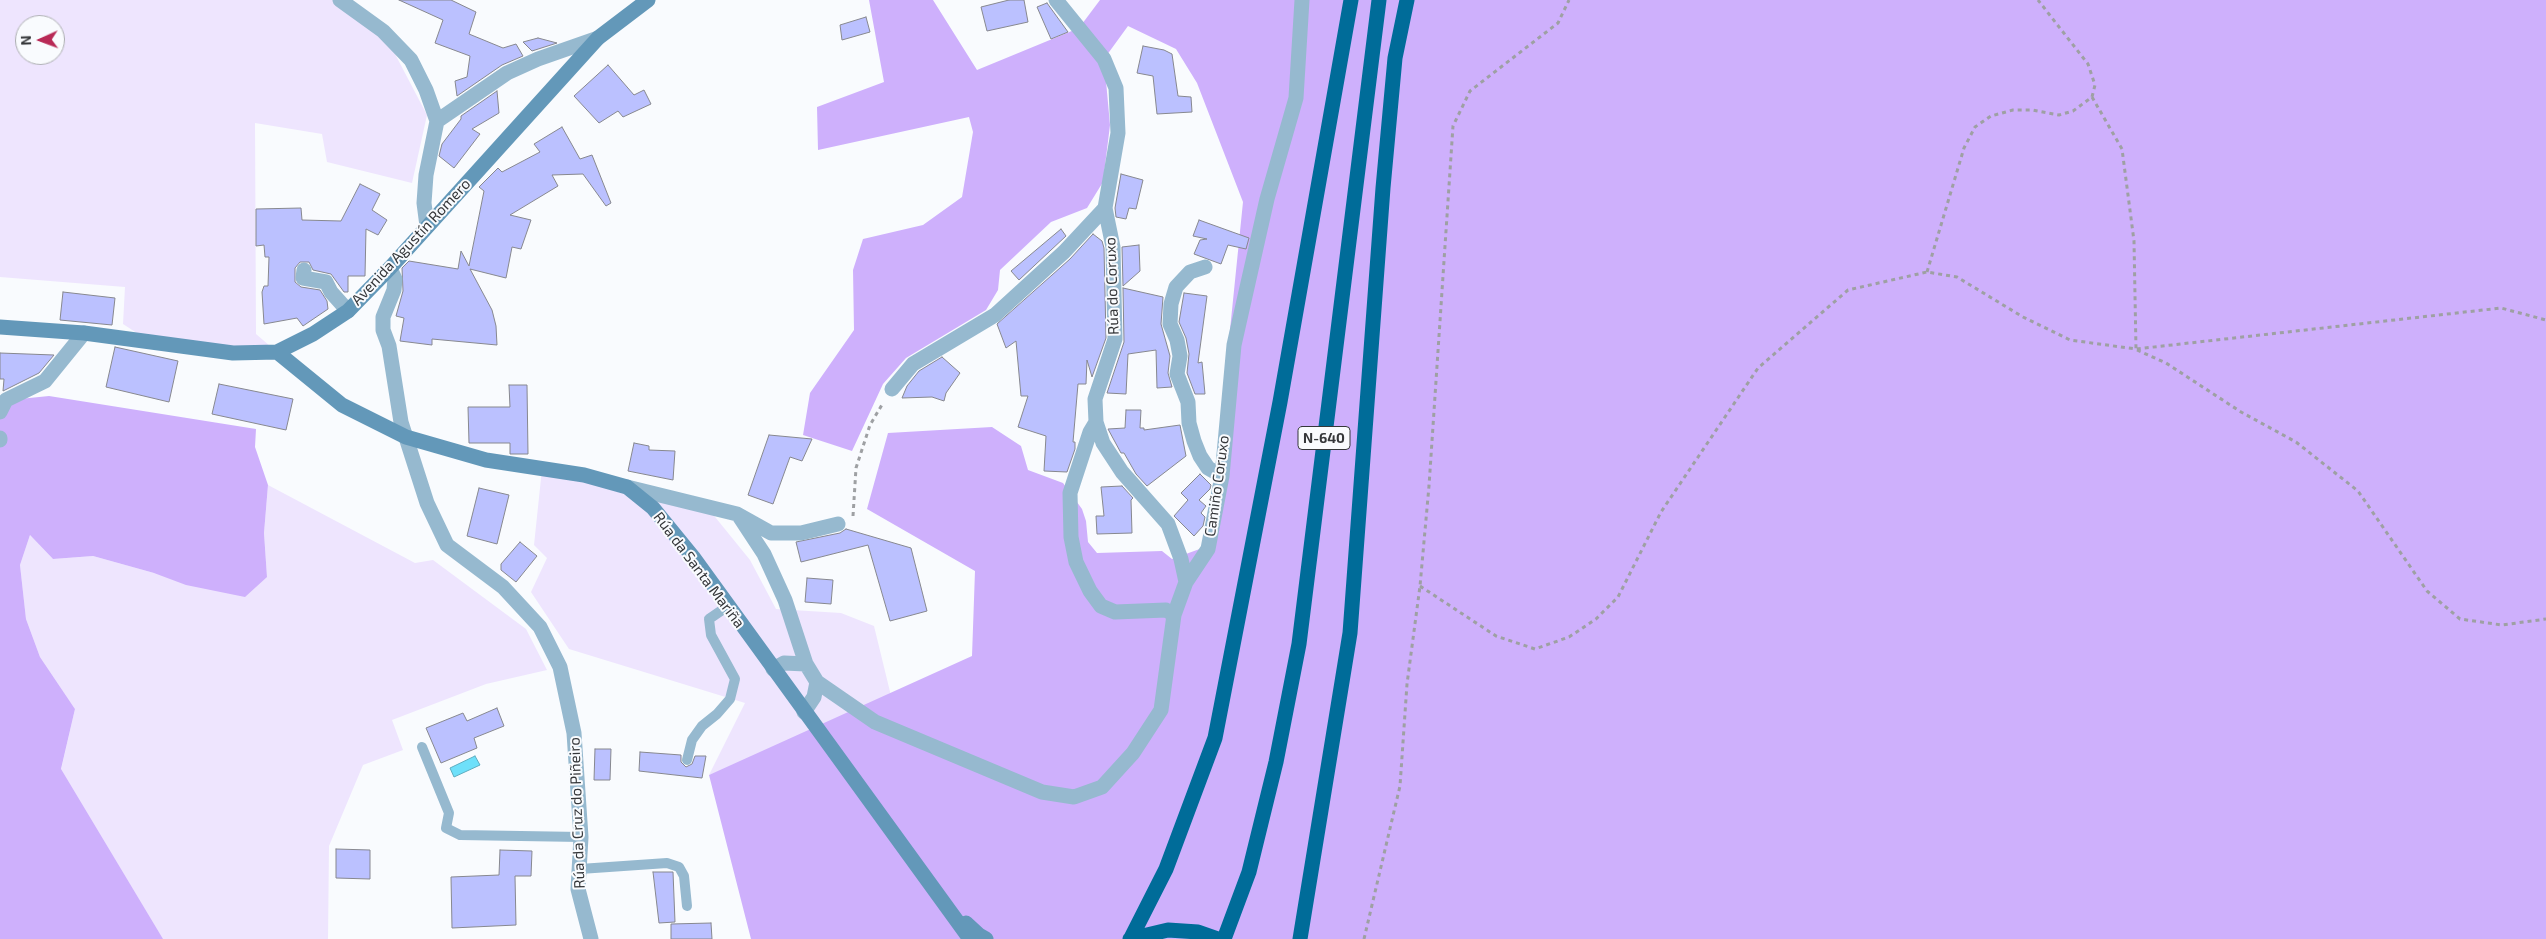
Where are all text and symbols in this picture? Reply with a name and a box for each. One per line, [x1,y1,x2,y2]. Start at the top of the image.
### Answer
north arrow [15,15,65,65]
text: N [17,35,34,46]
street label: Avenida Agustín Romero [348,175,474,309]
street label: Rúa do Coruxo [1101,237,1123,335]
road number: N-640 [1298,426,1350,449]
street label: Camiño Coruxo [1201,434,1233,538]
street label: Rúa da Santa Mariña [650,509,748,631]
street label: Rúa da Cruz do Piñeiro [565,737,589,889]

